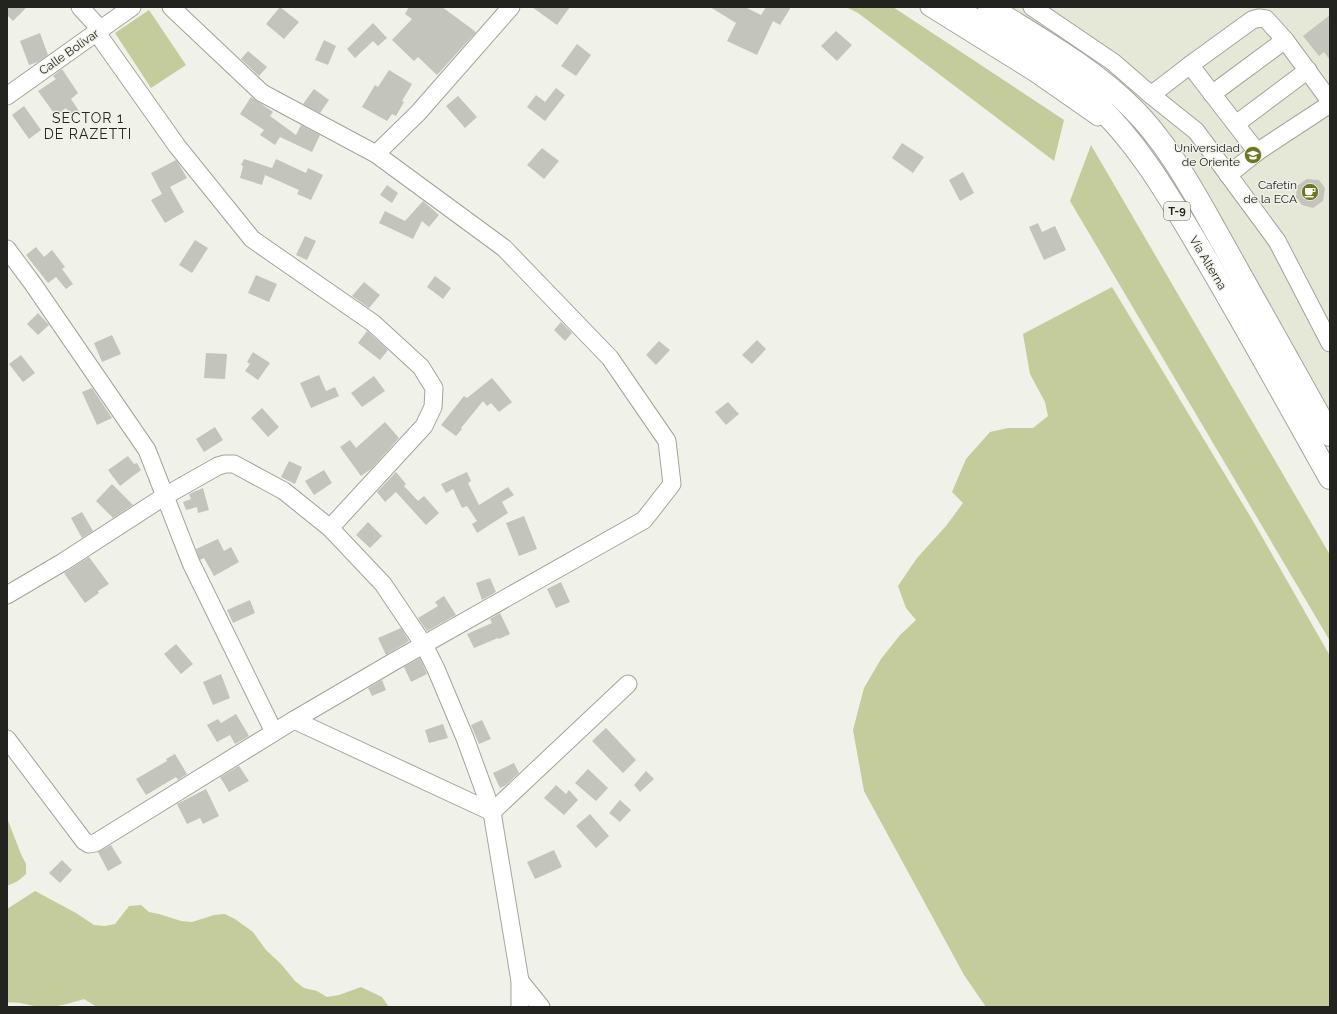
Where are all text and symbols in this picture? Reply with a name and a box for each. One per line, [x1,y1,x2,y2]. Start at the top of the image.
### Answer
street label: Calle Bolivar [37,26,102,78]
district label: SECTOR 1 DE RAZETTI [44,110,132,142]
place label: Universidad de Oriente [1174,141,1240,169]
school or university icon: Universidad de Oriente [1243,145,1263,165]
place label: Cafetín de la ECA [1243,178,1297,206]
cafe icon: Cafetín de la ECA [1300,182,1320,202]
road number: T-9 [1164,202,1190,220]
street label: Vía Alterna [1187,234,1229,292]

